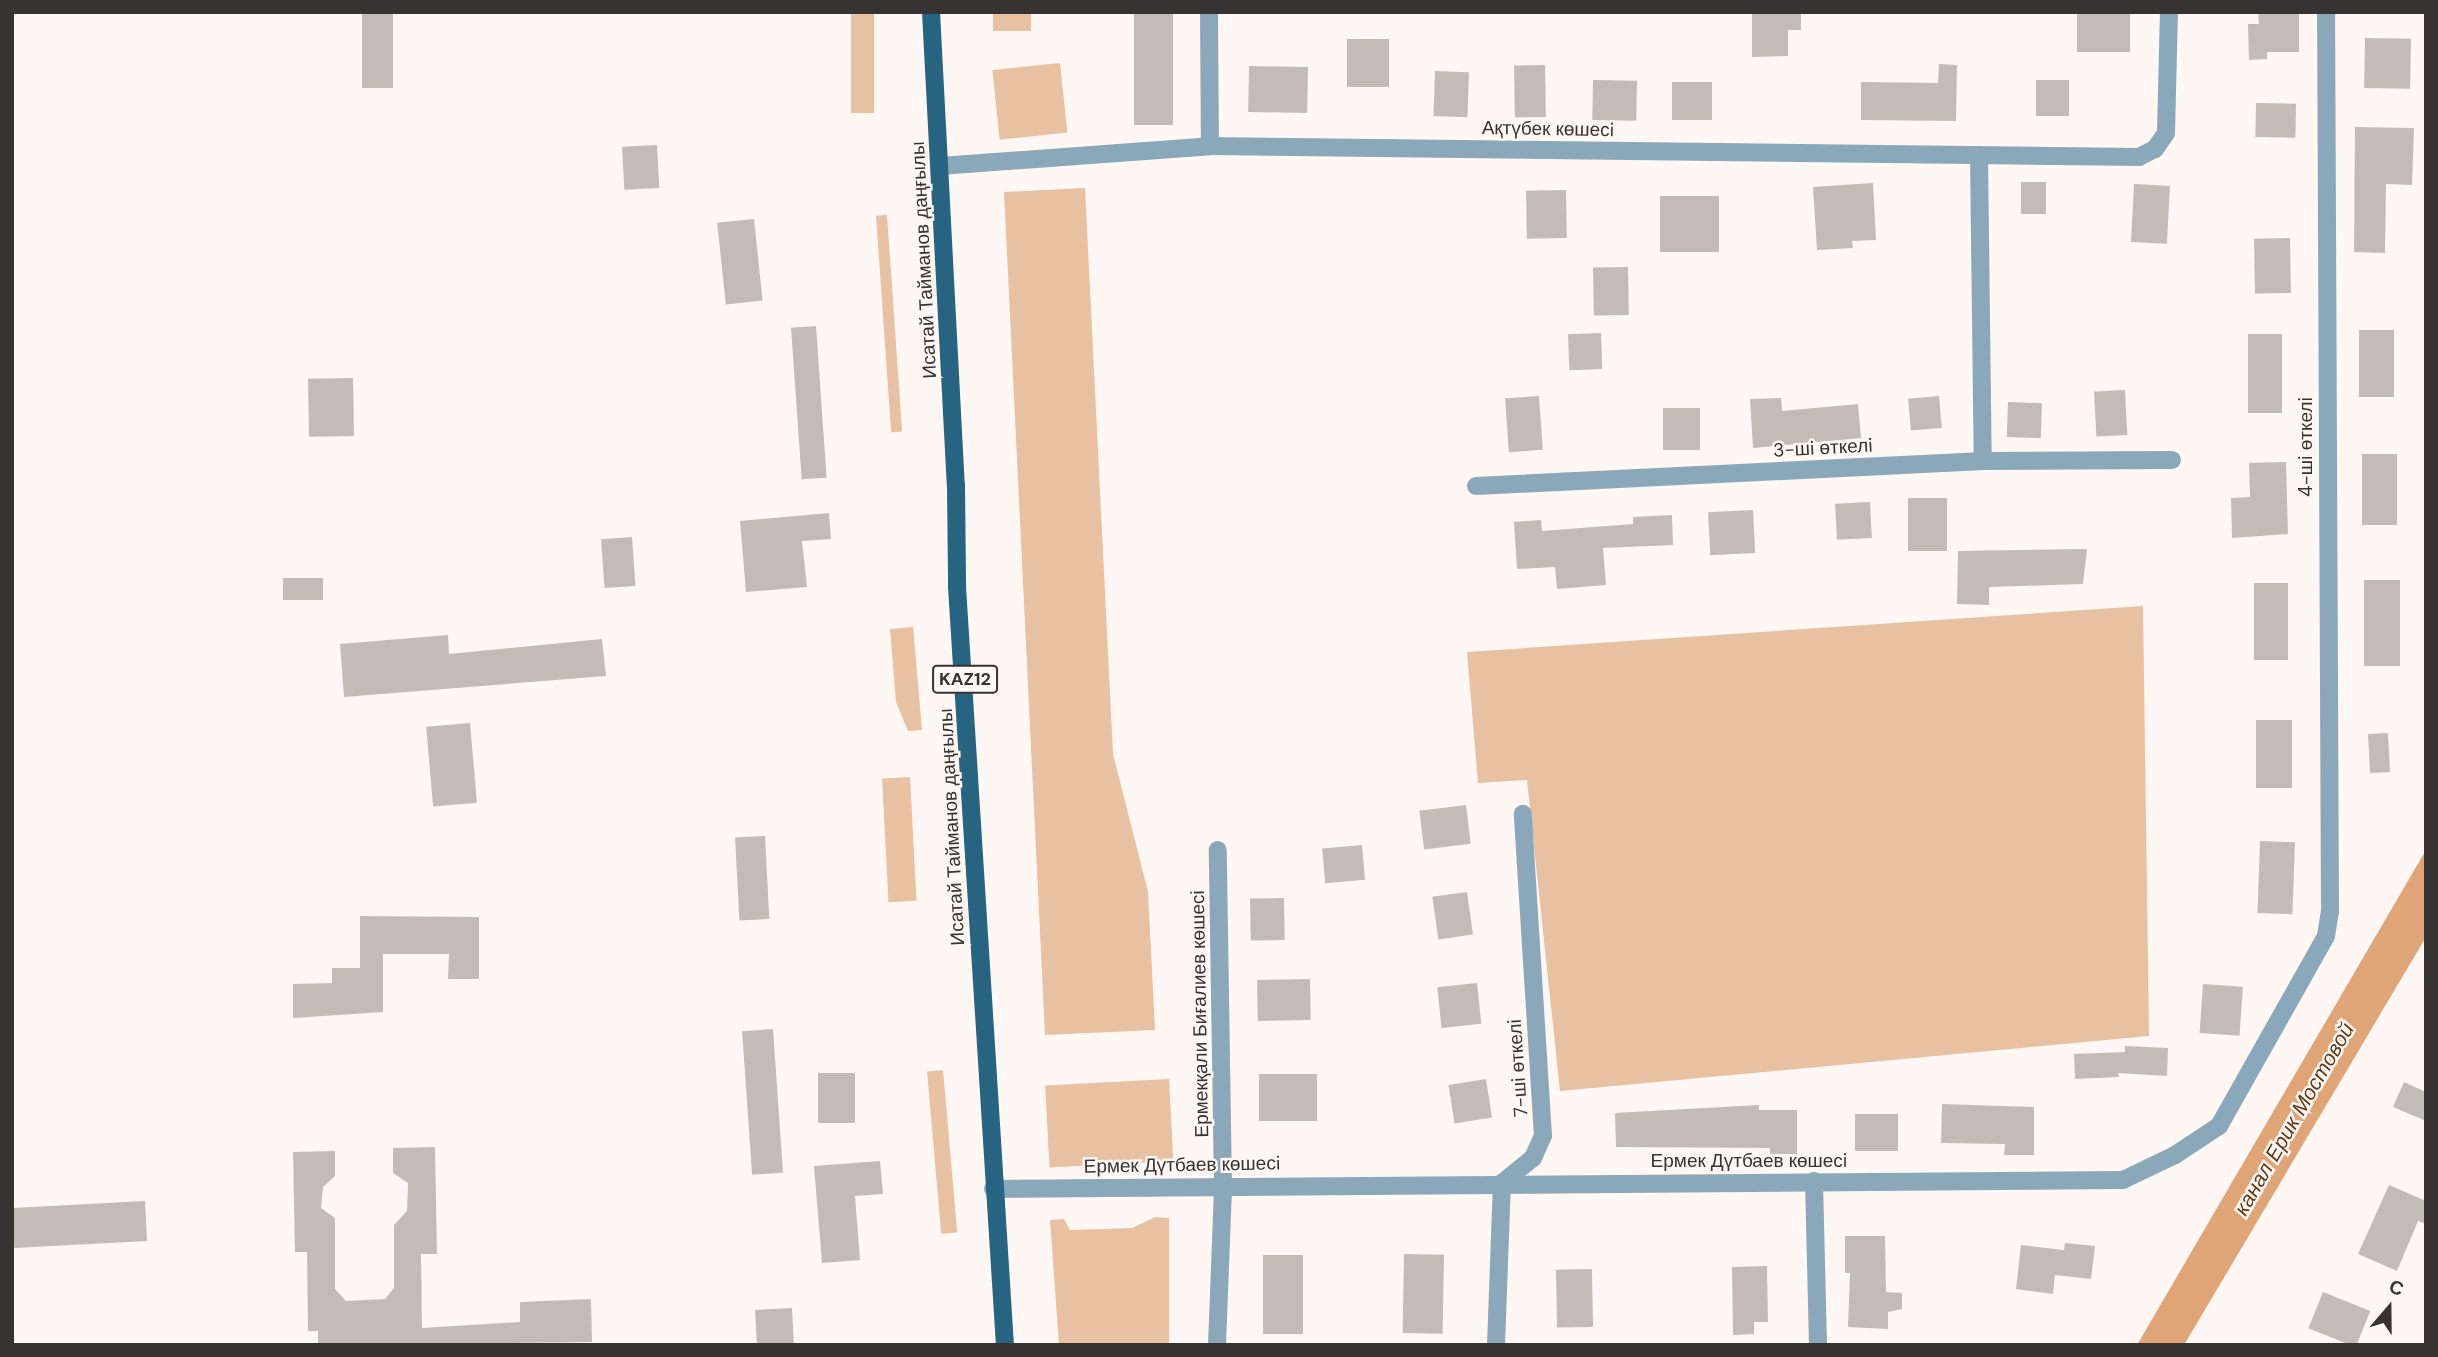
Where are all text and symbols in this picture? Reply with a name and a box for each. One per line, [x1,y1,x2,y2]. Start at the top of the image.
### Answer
street label: Ақтүбек көшесi [1482,116,1614,142]
street label: Исатай Тайманов даңғылы [906,141,942,379]
street label: 4-шi өткелi [2295,397,2317,497]
street label: 3-шi өткелi [1773,434,1873,462]
road number: KAZ12 [932,664,998,694]
street label: Исатай Тайманов даңғылы [934,708,970,946]
street label: Ермекқали Биғалиев көшесі [1186,890,1214,1138]
street label: 7-шi өткелi [1503,1018,1533,1118]
water label: канал Ерик Мостовой [2229,1018,2359,1220]
street label: Ермек Дүтбаев көшесi [1651,1150,1847,1172]
street label: Ермек Дүтбаев көшесi [1083,1152,1281,1178]
north arrow [2354,1273,2424,1343]
text: С [2386,1274,2407,1302]

